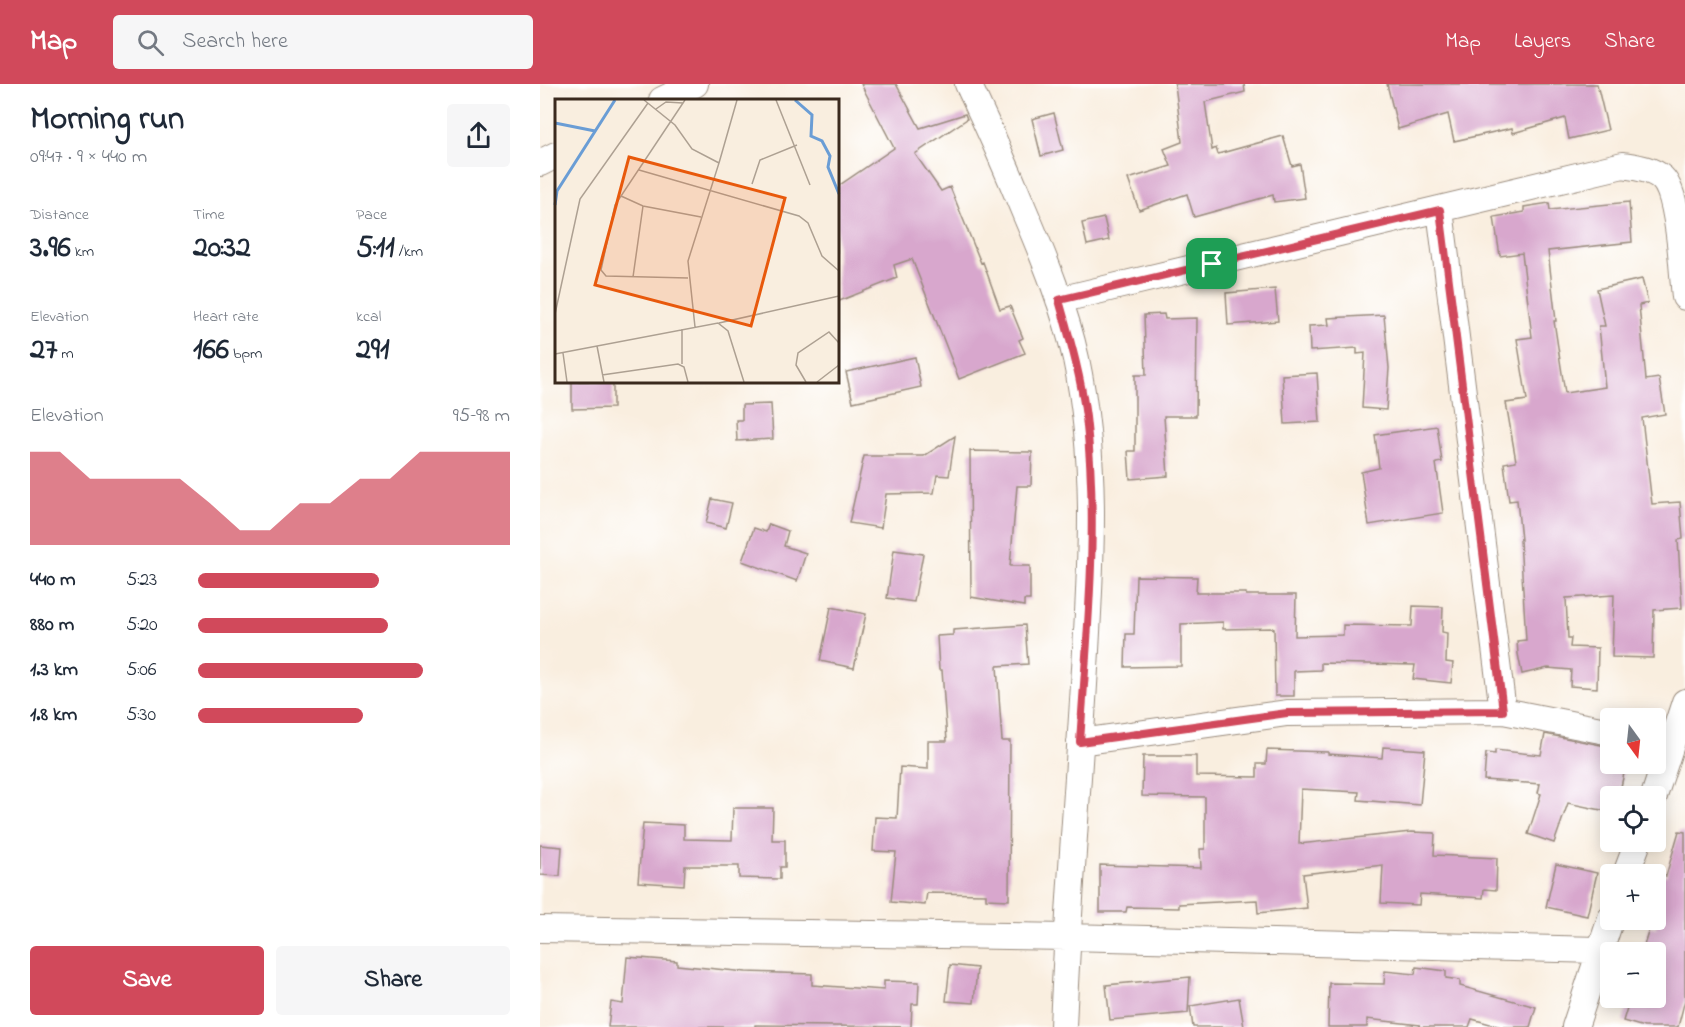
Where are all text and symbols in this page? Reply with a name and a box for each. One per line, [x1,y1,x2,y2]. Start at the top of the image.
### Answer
search box [113,15,533,69]
text: Map [30,22,77,63]
icon: search [134,26,167,59]
text: Search here [182,26,288,58]
text: Map [1445,27,1481,57]
text: Layers [1514,27,1571,57]
text: Share [1604,27,1655,57]
text: Morning run [30,96,184,144]
inset map [555,99,838,382]
button: share [447,104,510,167]
text: 09:47 · 9 × 440 m [30,143,147,172]
text: Distance [30,203,89,227]
text: Time [193,203,225,227]
text: Pace [356,203,387,227]
text: 3.96 [30,227,71,271]
text: 20:32 [193,227,251,271]
text: 5:11 [356,227,395,271]
pin [1186,238,1237,289]
text: km [71,240,94,264]
text: /km [395,240,423,264]
icon: arrive [1195,247,1228,280]
text: Elevation [30,305,89,329]
text: Heart rate [193,305,259,329]
text: kcal [356,305,381,329]
text: 27 [30,329,57,373]
text: 166 [193,329,229,373]
text: 291 [356,329,389,373]
text: m [57,342,74,366]
text: bpm [229,342,263,366]
text: Elevation [30,402,104,431]
text: 95–98 m [453,402,510,431]
text: 440 m [30,566,76,595]
text: 5:23 [126,566,157,595]
text: 880 m [30,611,74,640]
text: 5:20 [126,611,158,640]
text: 1.3 km [30,656,78,685]
text: 5:06 [126,656,157,685]
text: 1.8 km [30,701,77,730]
text: 5:30 [126,701,156,730]
north arrow [1600,708,1666,774]
map controls [1600,708,1666,1008]
button: locate [1600,786,1666,852]
button: + [1600,864,1666,930]
button: − [1600,942,1666,1008]
button: Save [30,946,264,1015]
button: Share [276,946,510,1015]

